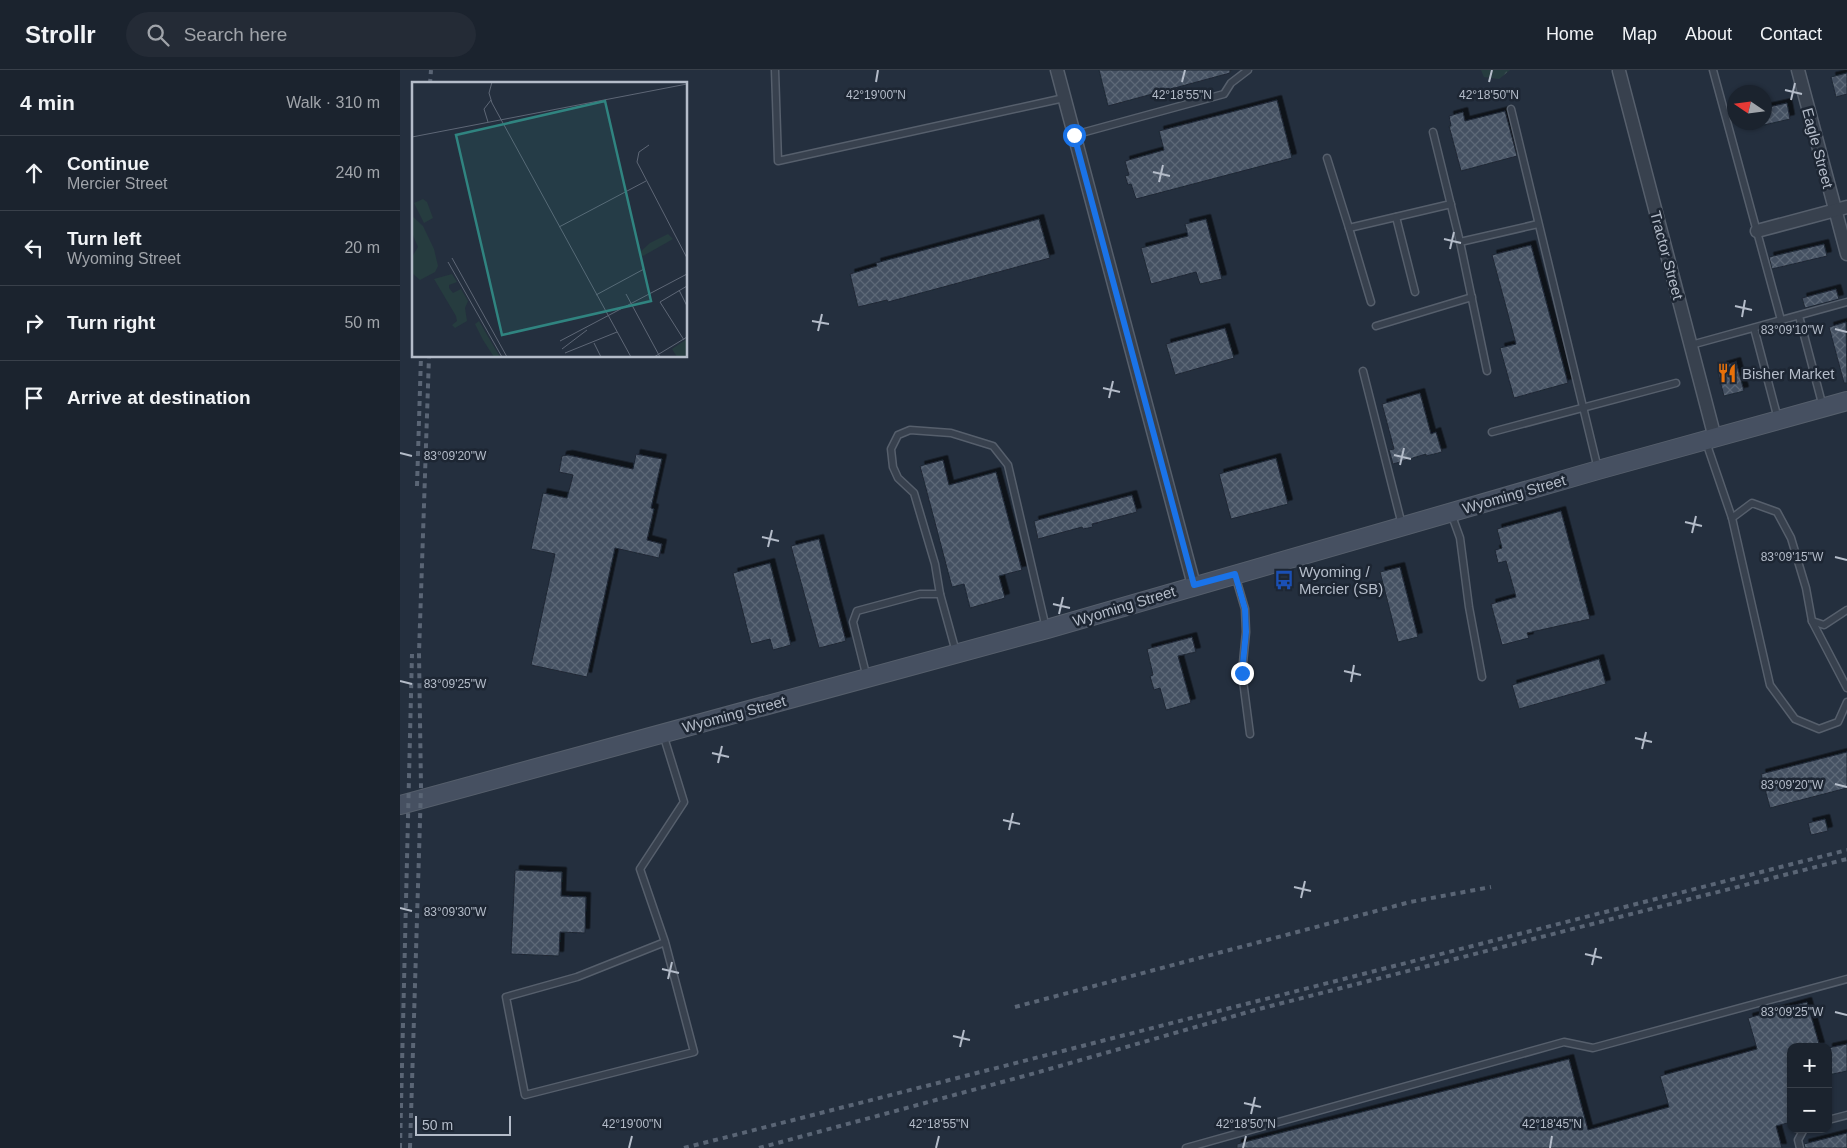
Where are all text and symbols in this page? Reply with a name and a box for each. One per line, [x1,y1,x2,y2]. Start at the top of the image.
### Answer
search box [126,12,476,57]
text: Strollr [25,21,96,48]
icon: search [144,21,172,49]
text: Search here [184,24,287,45]
text: Home [1546,24,1594,44]
text: Map [1622,24,1657,44]
text: About [1685,24,1732,44]
text: Contact [1760,24,1822,44]
inset map [412,82,688,358]
north arrow [1727,85,1772,130]
text: 42°19'00"N [846,88,906,102]
text: 42°18'55"N [1152,88,1212,102]
text: 42°18'50"N [1459,88,1519,102]
text: 4 min [20,91,75,114]
text: Walk · 310 m [286,94,380,111]
street label: Eagle Street [1799,106,1837,191]
route start [1063,124,1086,147]
text: Continue [67,153,149,174]
icon: ahead [20,159,48,187]
text: 240 m [336,164,380,181]
text: Mercier Street [67,175,167,192]
street label: Tractor Street [1647,209,1687,302]
text: Turn left [67,228,142,249]
icon: left [20,234,48,262]
text: 20 m [344,239,380,256]
text: Wyoming Street [67,250,181,267]
icon: right [20,309,48,337]
text: Turn right [67,312,155,333]
text: 50 m [344,314,380,331]
text: 83°09'10"W [1761,323,1824,337]
restaurant icon: Bisher Market [1716,362,1738,384]
place label: Bisher Market [1742,365,1835,382]
icon: arrive [20,384,48,412]
text: Arrive at destination [67,387,251,408]
text: 83°09'20"W [424,449,487,463]
street label: Wyoming Street [1460,471,1568,517]
text: 83°09'15"W [1761,550,1824,564]
place label: Wyoming / Mercier (SB) [1299,563,1383,597]
bus stop icon: Wyoming / Mercier (SB) [1273,569,1295,591]
street label: Wyoming Street [1071,582,1178,630]
route end [1231,662,1254,685]
text: 83°09'25"W [424,677,487,691]
street label: Wyoming Street [680,692,788,736]
text: 83°09'20"W [1761,778,1824,792]
text: 83°09'30"W [424,905,487,919]
text: 83°09'25"W [1761,1005,1824,1019]
map controls [1787,1043,1832,1133]
button: + [1787,1043,1832,1088]
button: − [1787,1088,1832,1133]
scale bar [415,1113,511,1136]
text: 50 m [422,1117,453,1133]
text: 42°19'00"N [602,1117,662,1131]
text: 42°18'55"N [909,1117,969,1131]
text: 42°18'50"N [1216,1117,1276,1131]
text: 42°18'45"N [1522,1117,1582,1131]

